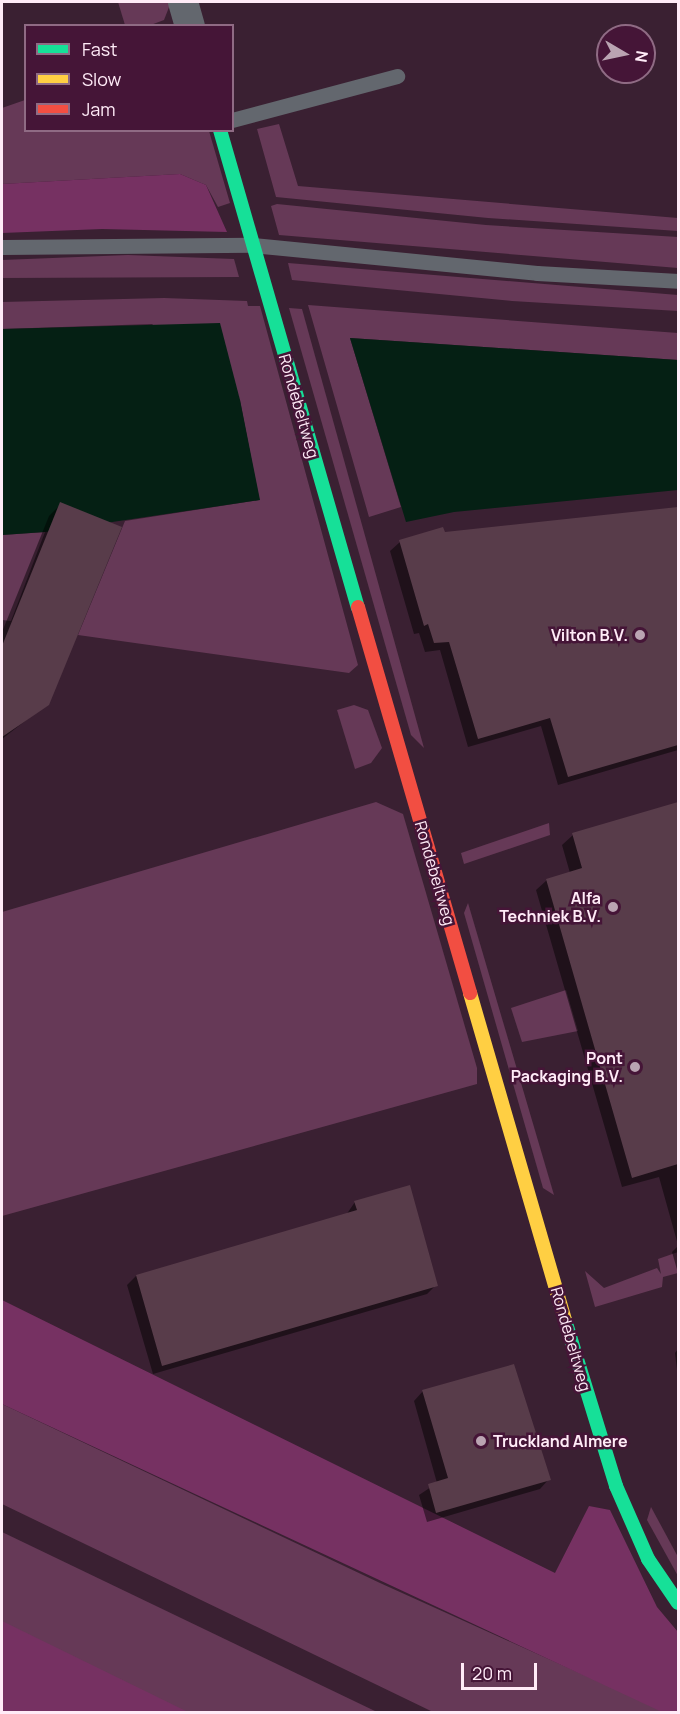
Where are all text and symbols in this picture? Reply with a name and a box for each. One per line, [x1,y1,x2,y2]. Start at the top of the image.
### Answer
legend [24,24,234,132]
north arrow [596,24,656,84]
text: Fast [82,37,117,61]
text: N [630,49,654,64]
text: Slow [82,67,121,91]
text: Jam [82,97,116,121]
street label: Rondebeltweg [275,352,323,460]
place label: Vilton B.V. [551,625,628,645]
marker: Vilton B.V. [633,628,647,642]
street label: Rondebeltweg [411,819,459,927]
place label: Alfa Techniek B.V. [499,888,601,926]
marker: Alfa Techniek B.V. [606,900,620,914]
place label: Pont Packaging B.V. [511,1048,623,1086]
marker: Pont Packaging B.V. [628,1060,642,1074]
street label: Rondebeltweg [547,1285,595,1393]
place label: Truckland Almere [493,1431,628,1451]
marker: Truckland Almere [474,1434,488,1448]
scale bar [464,1651,540,1689]
text: 20 m [472,1661,512,1685]

